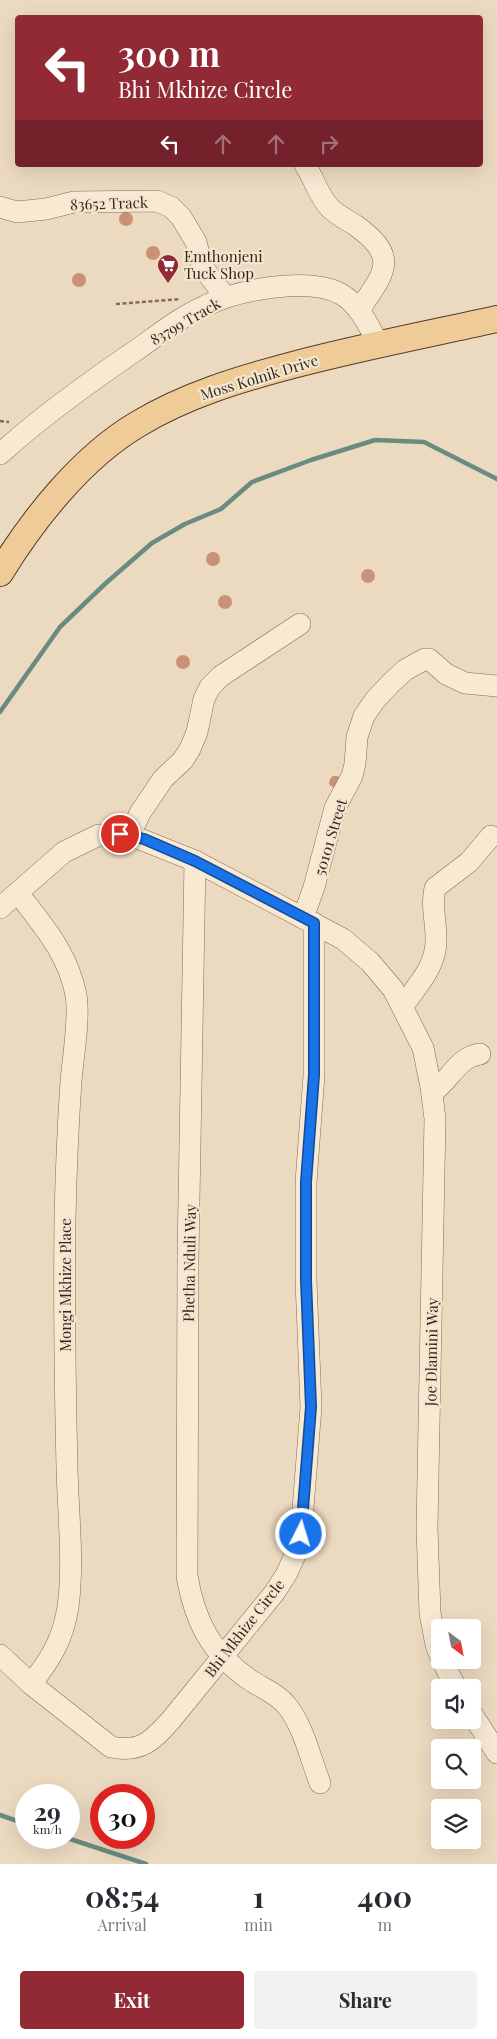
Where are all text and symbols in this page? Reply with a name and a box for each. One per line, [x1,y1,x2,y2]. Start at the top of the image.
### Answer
text: 300 m [118,29,220,76]
icon: left [35,35,100,100]
text: Bhi Mkhize Circle [118,74,292,104]
icon: left [156,130,184,158]
icon: ahead [209,130,237,158]
icon: ahead [262,130,290,158]
icon: right [315,130,343,158]
street label: 83652 Track [70,192,149,214]
place label: Emthonjeni Tuck Shop [184,246,263,283]
supermarket icon: Emthonjeni Tuck Shop [156,253,180,284]
street label: 83799 Track [146,292,224,349]
street label: Moss Kolnik Drive [198,350,320,404]
street label: 50101 Street [309,795,351,878]
pin [99,813,141,855]
icon: arrive [106,820,134,848]
street label: Phetha Nduli Way [178,1204,200,1322]
street label: Mongi Mkhize Place [55,1218,75,1352]
street label: Joe Dlamini Way [420,1297,442,1407]
position arrow [274,1507,326,1559]
street label: Bhi Mkhize Circle [200,1575,288,1681]
north arrow [431,1619,481,1669]
map controls [431,1619,481,1849]
button: sound [431,1679,481,1729]
button: search [431,1739,481,1789]
speed limit sign: 30 [90,1784,155,1849]
text: 29 [34,1794,61,1827]
button: layers [431,1799,481,1849]
text: km/h [33,1821,62,1837]
text: 08:54 [85,1876,159,1916]
text: 1 [253,1876,264,1916]
text: 400 [358,1876,412,1916]
text: Arrival [97,1914,147,1935]
text: min [244,1914,273,1935]
text: m [378,1914,392,1935]
button: Exit [20,1971,244,2029]
button: Share [254,1971,477,2029]

